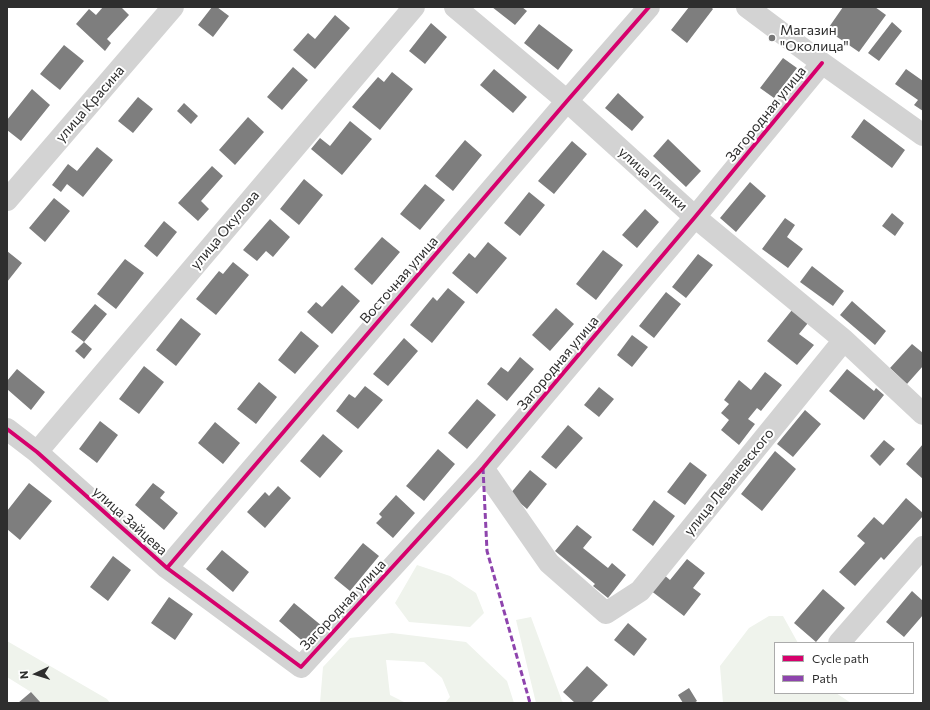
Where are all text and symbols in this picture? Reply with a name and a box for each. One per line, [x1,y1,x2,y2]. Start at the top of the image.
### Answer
place label: Магазин "Околица" [780,22,849,54]
marker: Магазин "Околица" [767,33,777,43]
street label: улица Красина [52,62,128,146]
street label: Загородная улица [722,63,810,165]
street label: улица Глинки [615,144,691,214]
street label: улица Окулова [187,187,263,273]
street label: Восточная улица [357,233,441,327]
street label: Загородная улица [514,312,602,414]
street label: улица Леваневского [681,425,777,539]
street label: улица Зайцева [89,483,171,559]
street label: Загородная улица [297,556,389,654]
legend [774,642,914,694]
text: Cycle path [812,651,869,665]
north arrow [16,654,56,694]
text: N [17,670,30,679]
text: Path [812,671,838,685]

